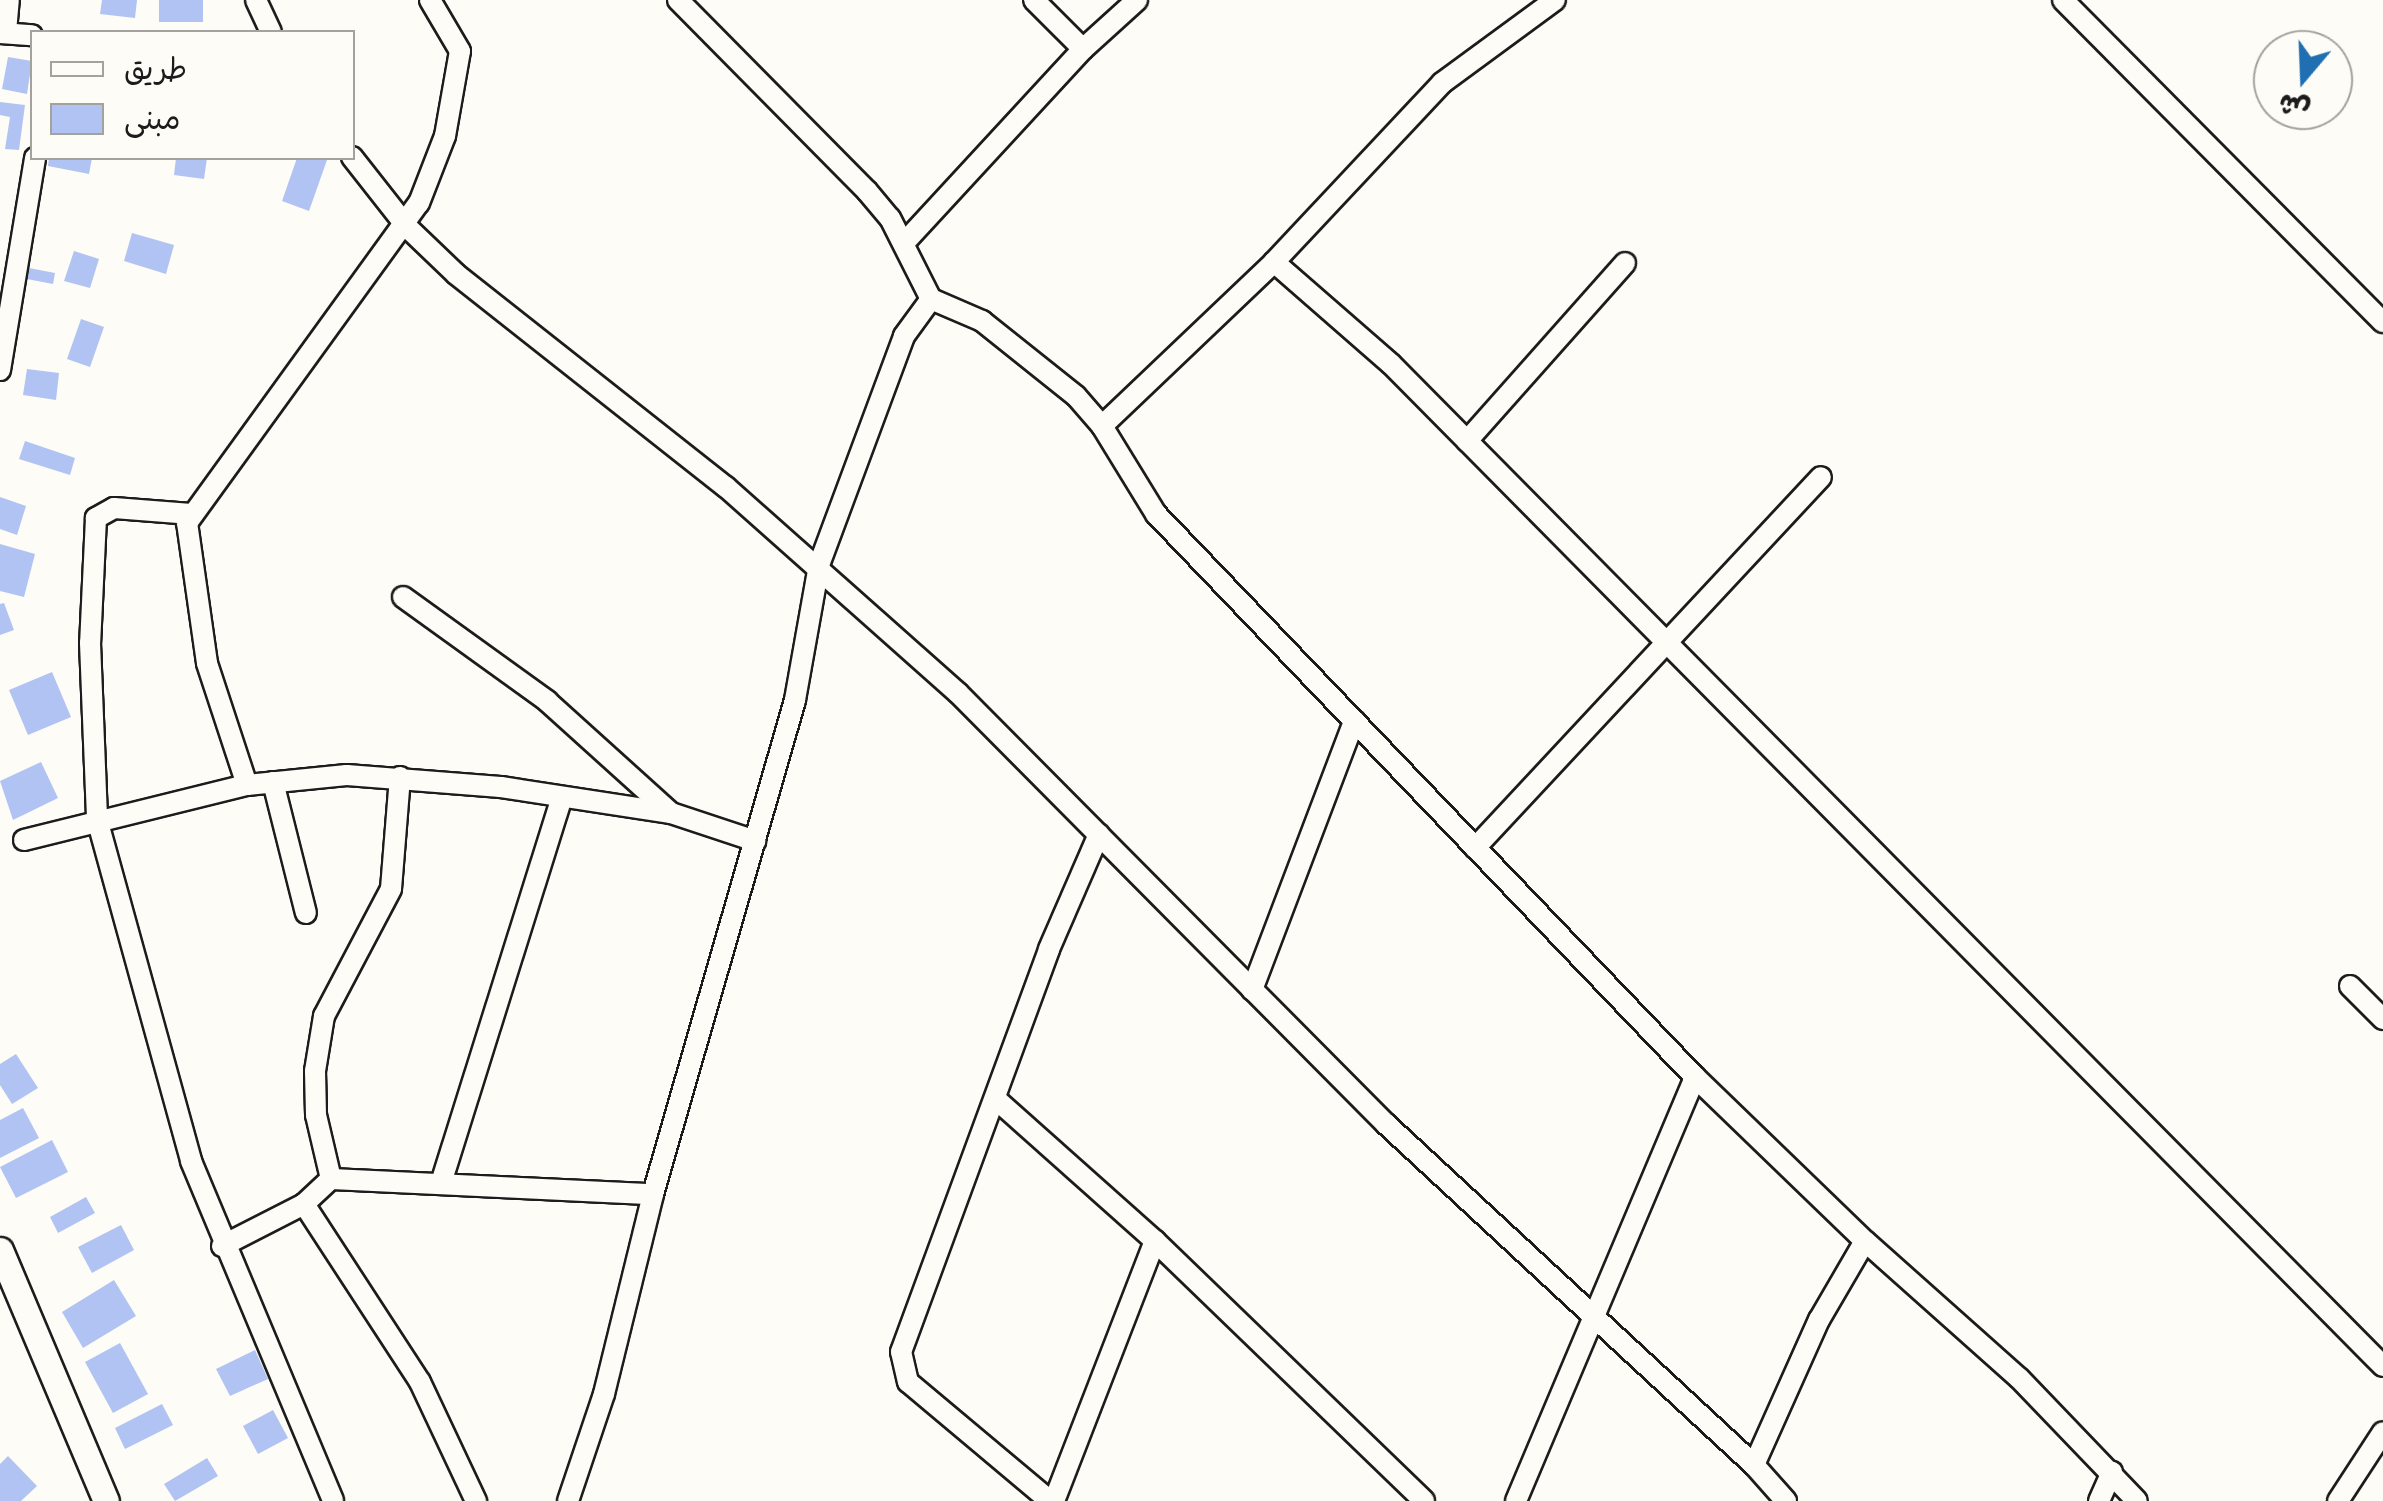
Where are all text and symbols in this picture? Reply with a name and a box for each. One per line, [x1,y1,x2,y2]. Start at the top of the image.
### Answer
legend [30,30,355,160]
north arrow [2253,30,2353,130]
text: طريق [124,42,187,96]
text: ش [2271,79,2316,135]
text: مبنى [124,92,180,146]

